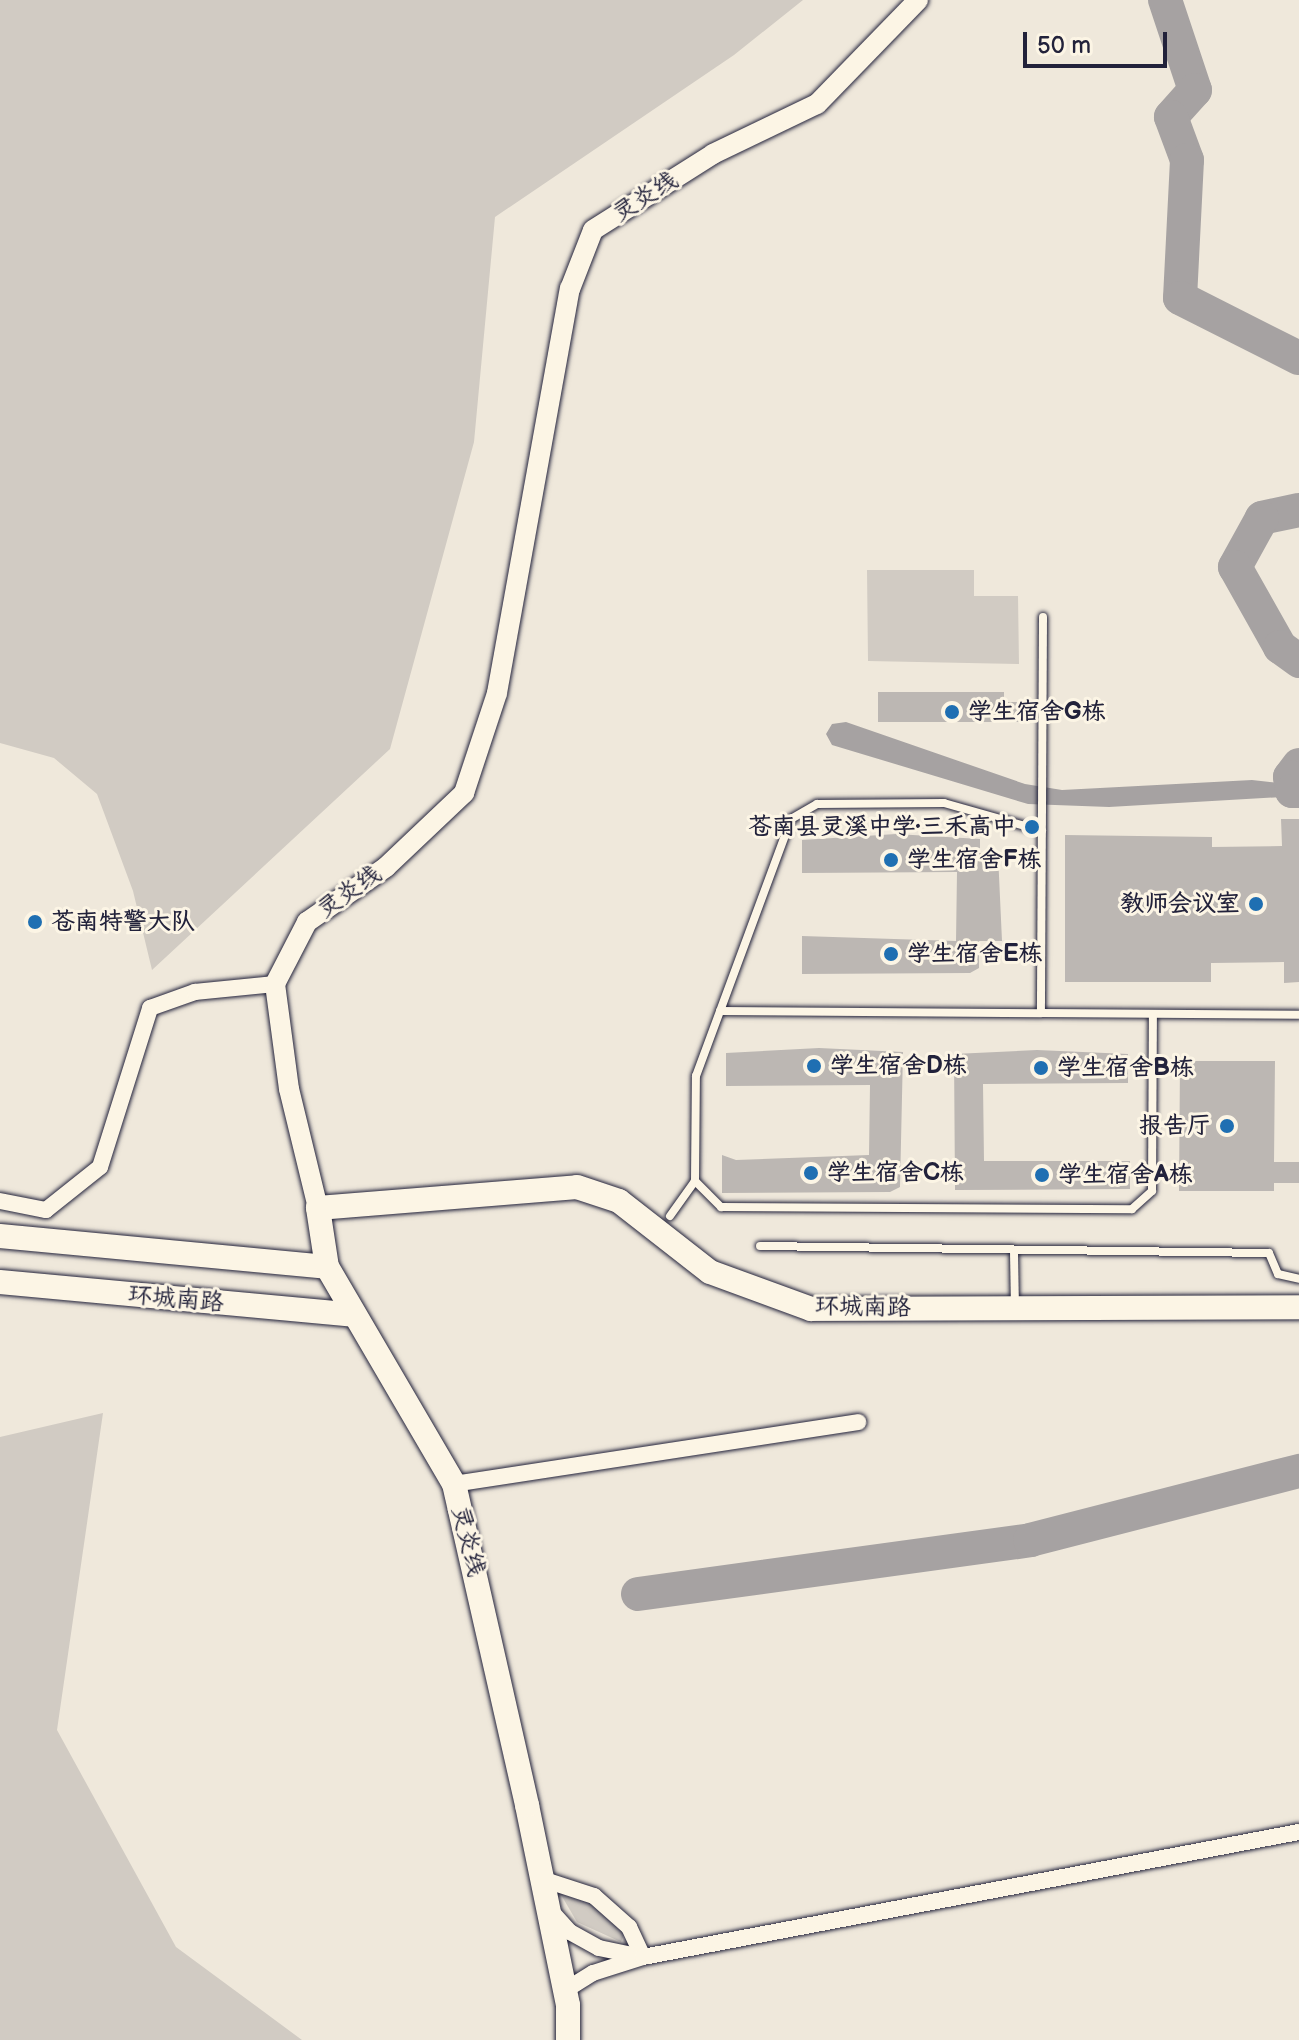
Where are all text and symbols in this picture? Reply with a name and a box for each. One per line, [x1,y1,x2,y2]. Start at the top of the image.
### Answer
scale bar [1027,16,1171,66]
text: 50 m [1037,31,1091,60]
street label: 灵炎线 [607,166,683,228]
place label: 学生宿舍G栋 [968,698,1106,726]
marker: 学生宿舍G栋 [943,703,961,721]
place label: 苍南县灵溪中学·三禾高中 [748,813,1016,841]
marker: 苍南县灵溪中学·三禾高中 [1023,818,1041,836]
place label: 学生宿舍F栋 [907,846,1041,874]
marker: 学生宿舍F栋 [882,851,900,869]
street label: 灵炎线 [311,860,387,924]
place label: 教师会议室 [1120,890,1240,918]
marker: 教师会议室 [1247,895,1265,913]
place label: 苍南特警大队 [51,908,195,936]
marker: 苍南特警大队 [26,913,44,931]
place label: 学生宿舍E栋 [907,940,1043,968]
marker: 学生宿舍E栋 [882,945,900,963]
place label: 学生宿舍D栋 [830,1052,967,1080]
place label: 学生宿舍B栋 [1057,1054,1194,1082]
marker: 学生宿舍D栋 [805,1057,823,1075]
marker: 学生宿舍B栋 [1032,1059,1050,1077]
place label: 报告厅 [1139,1112,1211,1140]
marker: 报告厅 [1218,1117,1236,1135]
place label: 学生宿舍C栋 [827,1159,964,1187]
place label: 学生宿舍A栋 [1058,1161,1193,1189]
marker: 学生宿舍C栋 [802,1164,820,1182]
marker: 学生宿舍A栋 [1033,1166,1051,1184]
street label: 环城南路 [127,1280,225,1318]
street label: 环城南路 [815,1292,911,1322]
street label: 灵炎线 [445,1503,491,1579]

